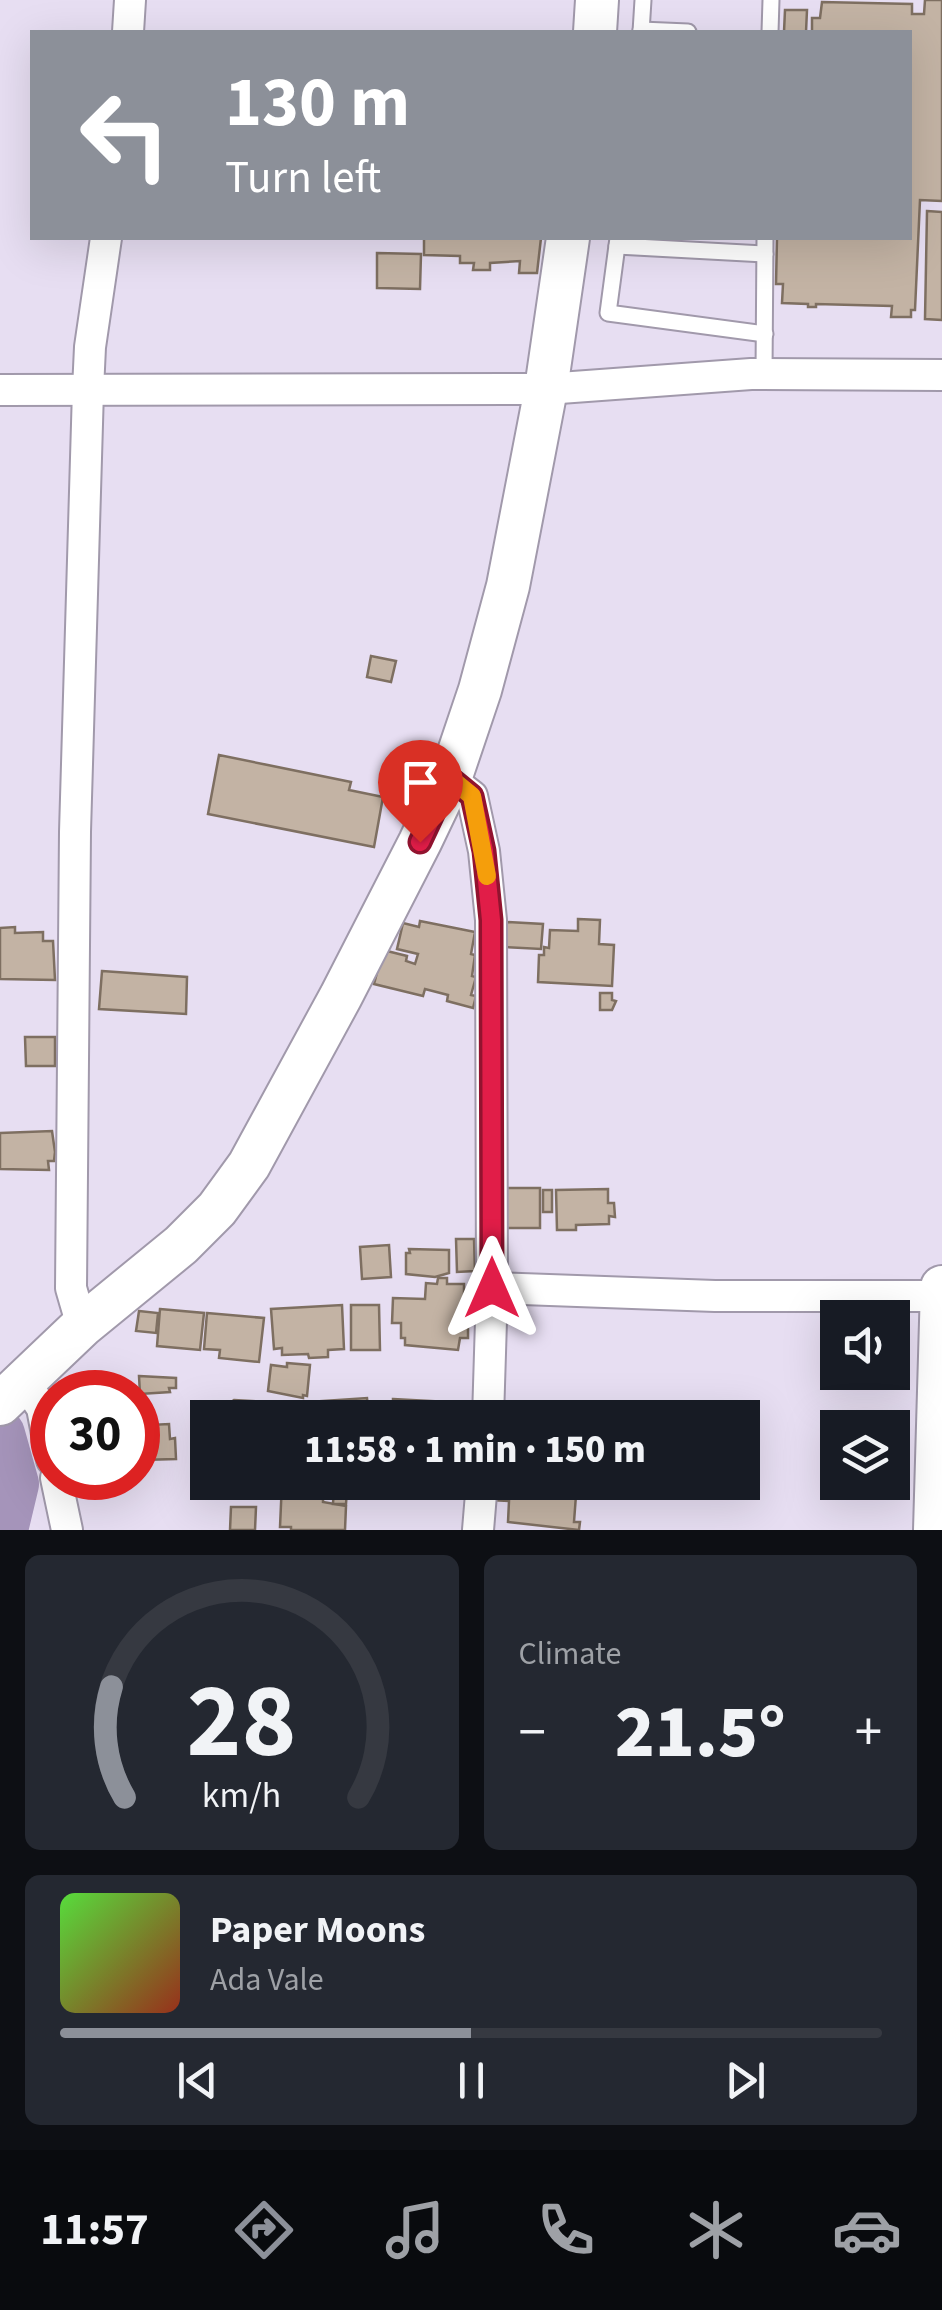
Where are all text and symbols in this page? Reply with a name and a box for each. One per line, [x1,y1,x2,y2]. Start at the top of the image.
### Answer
text: 130 m [225,53,410,153]
icon: left [60,70,190,200]
text: Turn left [225,146,381,210]
pin [378,740,463,843]
icon: arrive [393,755,448,810]
position arrow [440,1236,544,1340]
map controls [820,1300,910,1500]
button: sound [820,1300,910,1390]
speed limit sign: 30 [30,1370,160,1500]
button: layers [820,1410,910,1500]
text: 11:58 · 1 min · 150 m [304,1423,646,1477]
text: Climate [519,1631,621,1677]
text: 28 [187,1649,297,1797]
text: 21.5° [615,1679,786,1786]
text: − [519,1694,546,1772]
text: + [855,1694,882,1772]
text: km/h [202,1770,281,1821]
text: Paper Moons [210,1903,425,1957]
text: Ada Vale [210,1957,324,2003]
icon: previous [170,2053,225,2108]
icon: pause [444,2053,499,2108]
icon: next [718,2053,773,2108]
icon: directions [229,2195,299,2265]
icon: music [380,2195,450,2265]
icon: phone [531,2195,601,2265]
icon: climate [681,2195,751,2265]
icon: car [832,2195,902,2265]
text: 11:57 [40,2198,149,2262]

